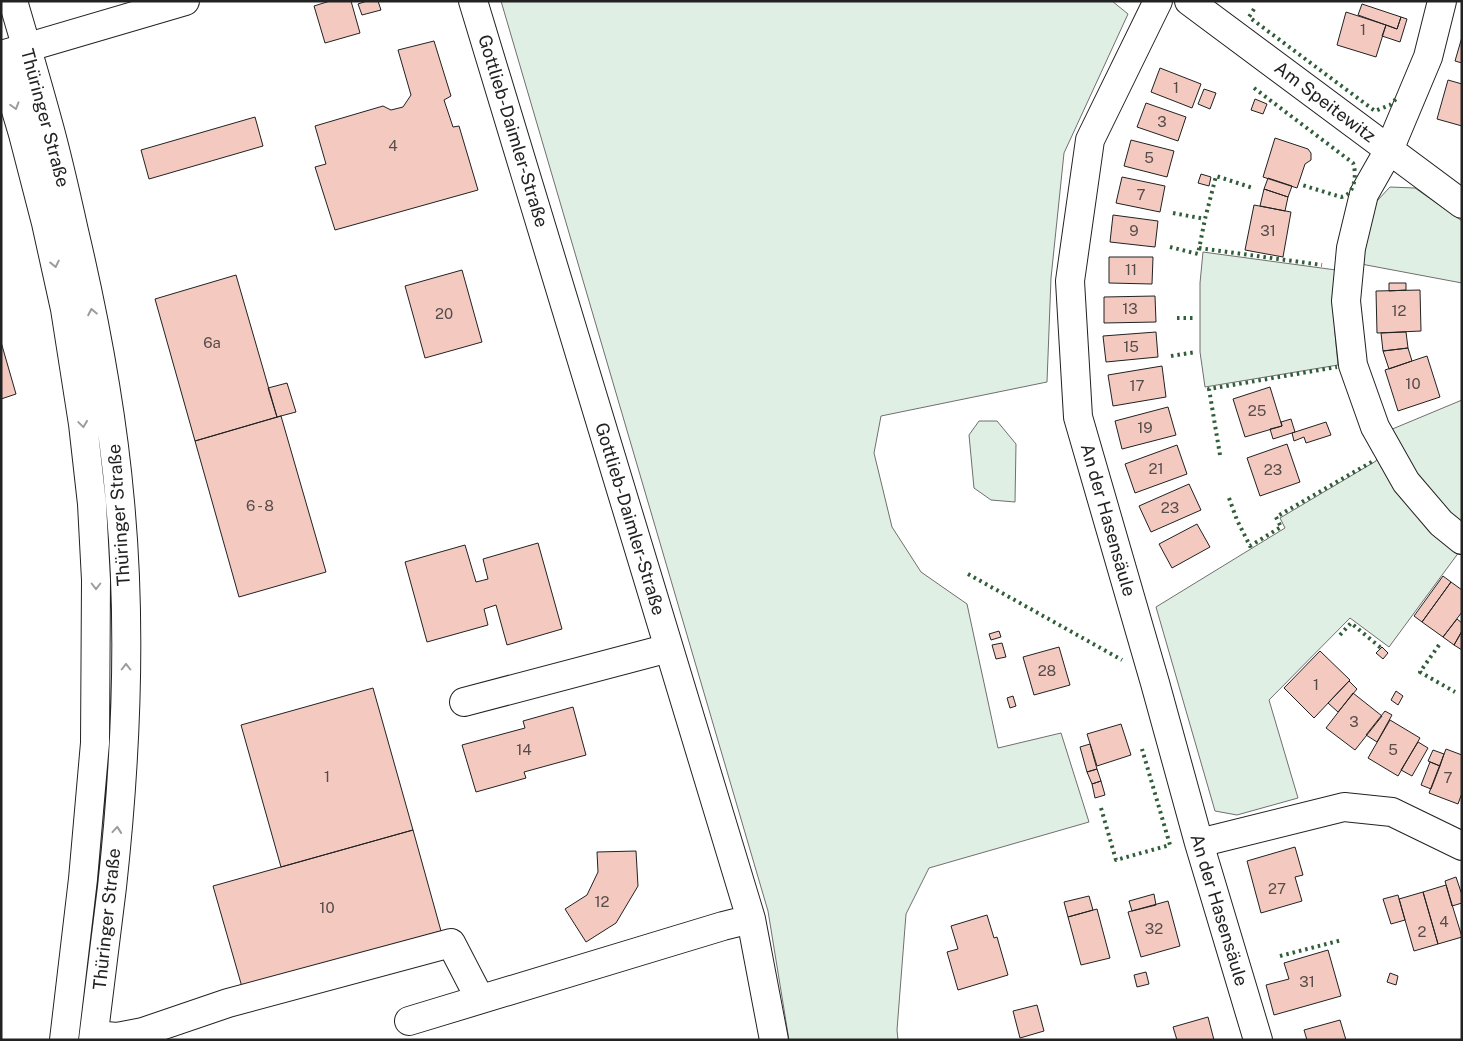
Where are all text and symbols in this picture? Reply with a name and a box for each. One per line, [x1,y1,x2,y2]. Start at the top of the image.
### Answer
house number: 1 [1360,21,1366,38]
street label: Gottlieb-Daimler-Straße [474,32,553,230]
street label: Thüringer Straße [17,46,74,189]
street label: Am Speitewitz [1271,57,1380,146]
house number: 1 [1173,79,1179,96]
one-way arrow [9,102,19,110]
house number: 3 [1157,113,1167,130]
house number: 4 [388,137,398,154]
house number: 5 [1144,149,1154,166]
house number: 7 [1136,186,1146,203]
house number: 9 [1129,222,1139,239]
house number: 31 [1260,222,1276,239]
one-way arrow [49,259,60,268]
house number: 11 [1125,261,1137,278]
house number: 13 [1122,300,1138,317]
house number: 12 [1391,302,1407,319]
house number: 20 [435,305,453,322]
one-way arrow [87,307,97,316]
house number: 6a [203,334,221,351]
house number: 15 [1123,338,1139,355]
house number: 10 [1405,375,1421,392]
house number: 17 [1129,377,1145,394]
house number: 25 [1248,402,1266,419]
house number: 19 [1137,419,1153,436]
one-way arrow [77,420,88,428]
street label: Gottlieb-Daimler-Straße [591,420,670,618]
street label: An der Hasensäule [1077,441,1140,599]
street label: Thüringer Straße [103,443,134,587]
house number: 21 [1148,460,1164,477]
house number: 23 [1264,461,1282,478]
house number: 6 - 8 [246,497,274,514]
house number: 23 [1161,499,1179,516]
one-way arrow [91,582,101,590]
house number: 28 [1038,662,1056,679]
one-way arrow [121,663,131,671]
house number: 1 [1313,676,1319,693]
house number: 3 [1349,713,1359,730]
house number: 14 [516,741,532,758]
house number: 5 [1388,741,1398,758]
house number: 1 [324,768,330,785]
house number: 7 [1443,769,1453,786]
one-way arrow [111,825,122,833]
street label: An der Hasensäule [1186,831,1253,988]
street label: Thüringer Straße [89,847,124,991]
house number: 27 [1268,880,1286,897]
house number: 12 [594,893,610,910]
house number: 10 [319,899,335,916]
house number: 4 [1439,913,1449,930]
house number: 32 [1145,920,1163,937]
house number: 2 [1418,923,1427,940]
house number: 31 [1299,973,1315,990]

